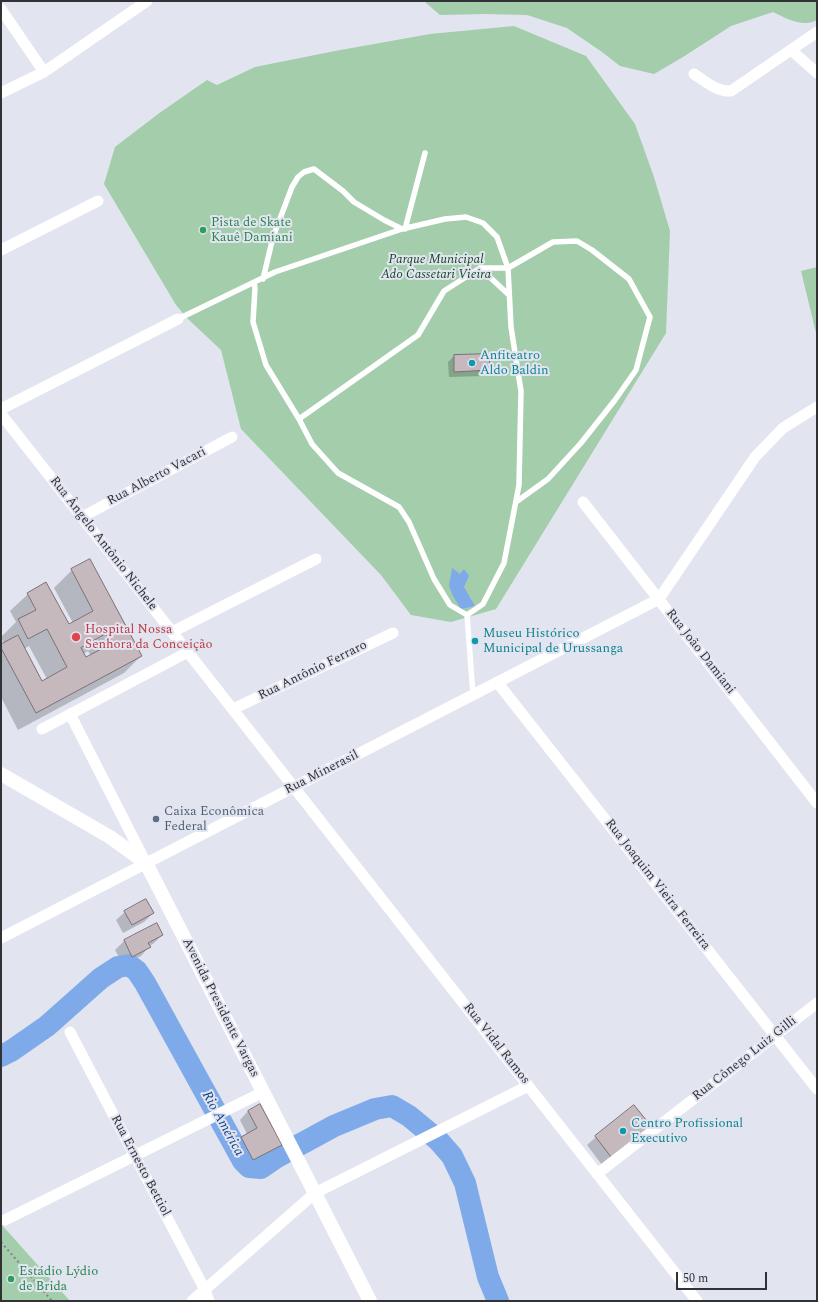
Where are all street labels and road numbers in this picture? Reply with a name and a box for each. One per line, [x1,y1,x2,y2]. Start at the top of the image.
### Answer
street label: Rua Alberto Vacari [105,444,209,510]
street label: Rua Ângelo Antônio Nichele [46,474,160,614]
street label: Rua João Damiani [662,606,738,698]
street label: Rua Antônio Ferraro [256,638,370,704]
street label: Rua Minerasil [282,748,362,798]
street label: Rua Joaquim Vieira Ferreira [601,816,713,954]
street label: Avenida Presidente Vargas [178,936,262,1080]
street label: Rua Vidal Ramos [459,1000,533,1088]
street label: Rua Cônego Luiz Gilli [690,1013,800,1105]
street label: Rua Ernesto Bettiol [107,1113,173,1219]

